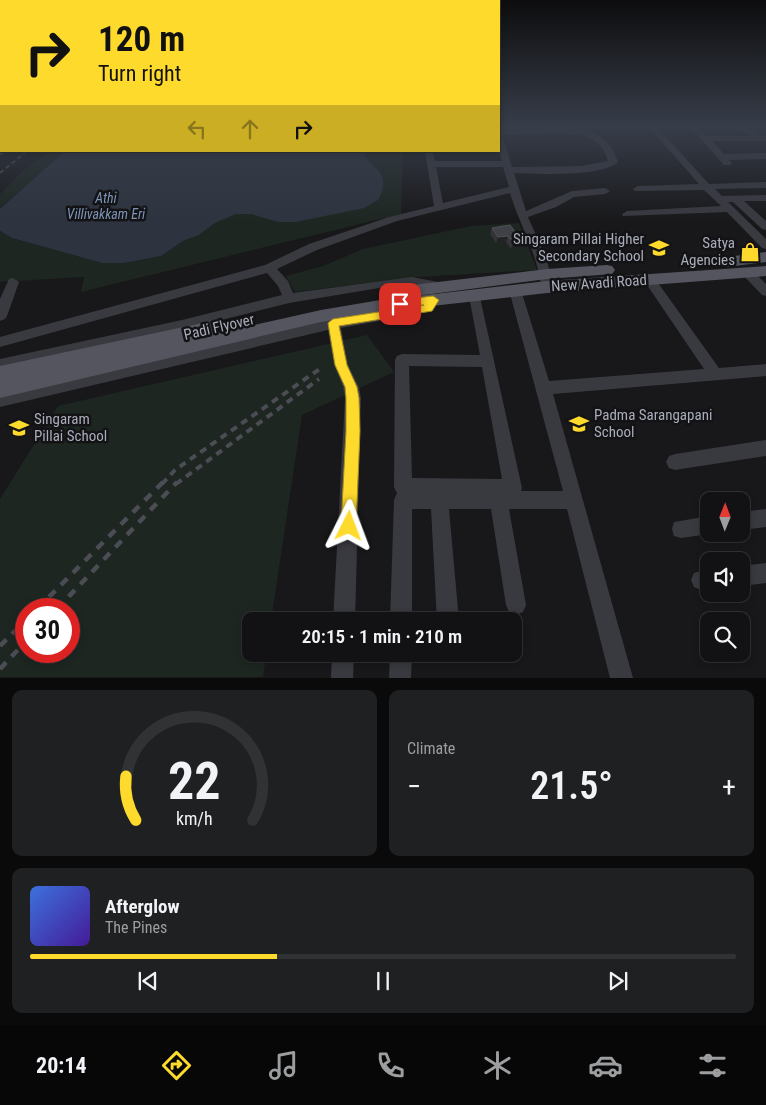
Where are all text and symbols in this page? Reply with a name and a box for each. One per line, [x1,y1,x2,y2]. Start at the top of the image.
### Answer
text: 120 m [98,19,185,60]
icon: right [15,20,80,85]
text: Turn right [98,61,181,86]
icon: left [183,115,211,143]
icon: ahead [236,115,264,143]
icon: right [289,115,317,143]
water label: Athi Villivakkam Eri [67,190,146,222]
place label: Singaram Pillai Higher Secondary School [513,230,644,265]
place label: Satya Agencies [680,234,735,269]
school or university icon: Singaram Pillai Higher Secondary School [648,237,670,259]
shop icon: Satya Agencies [739,241,761,263]
street label: New Avadi Road [551,271,647,295]
pin [379,283,421,325]
icon: arrive [386,290,414,318]
street label: Padi Flyover [182,310,256,344]
place label: Padma Sarangapani School [594,406,712,441]
place label: Singaram Pillai School [34,410,107,445]
school or university icon: Padma Sarangapani School [568,413,590,435]
school or university icon: Singaram Pillai School [8,417,30,439]
north arrow [700,492,750,542]
map controls [700,492,750,662]
position arrow [322,499,374,551]
button: sound [700,552,750,602]
speed limit sign: 30 [15,598,80,663]
button: search [700,612,750,662]
text: 20:15 · 1 min · 210 m [302,625,462,648]
text: Climate [407,739,455,758]
text: 22 [168,751,221,812]
text: 21.5° [530,764,613,808]
text: − [407,770,421,803]
text: + [722,770,736,803]
text: km/h [176,808,213,829]
text: Afterglow [105,895,179,918]
text: The Pines [105,918,167,937]
icon: previous [134,967,162,995]
icon: pause [369,967,397,995]
icon: next [604,967,632,995]
icon: directions [159,1048,194,1083]
icon: music [266,1048,301,1083]
icon: phone [373,1048,408,1083]
icon: climate [480,1048,515,1083]
icon: car [588,1048,623,1083]
icon: filters [695,1048,730,1083]
text: 20:14 [36,1053,87,1078]

